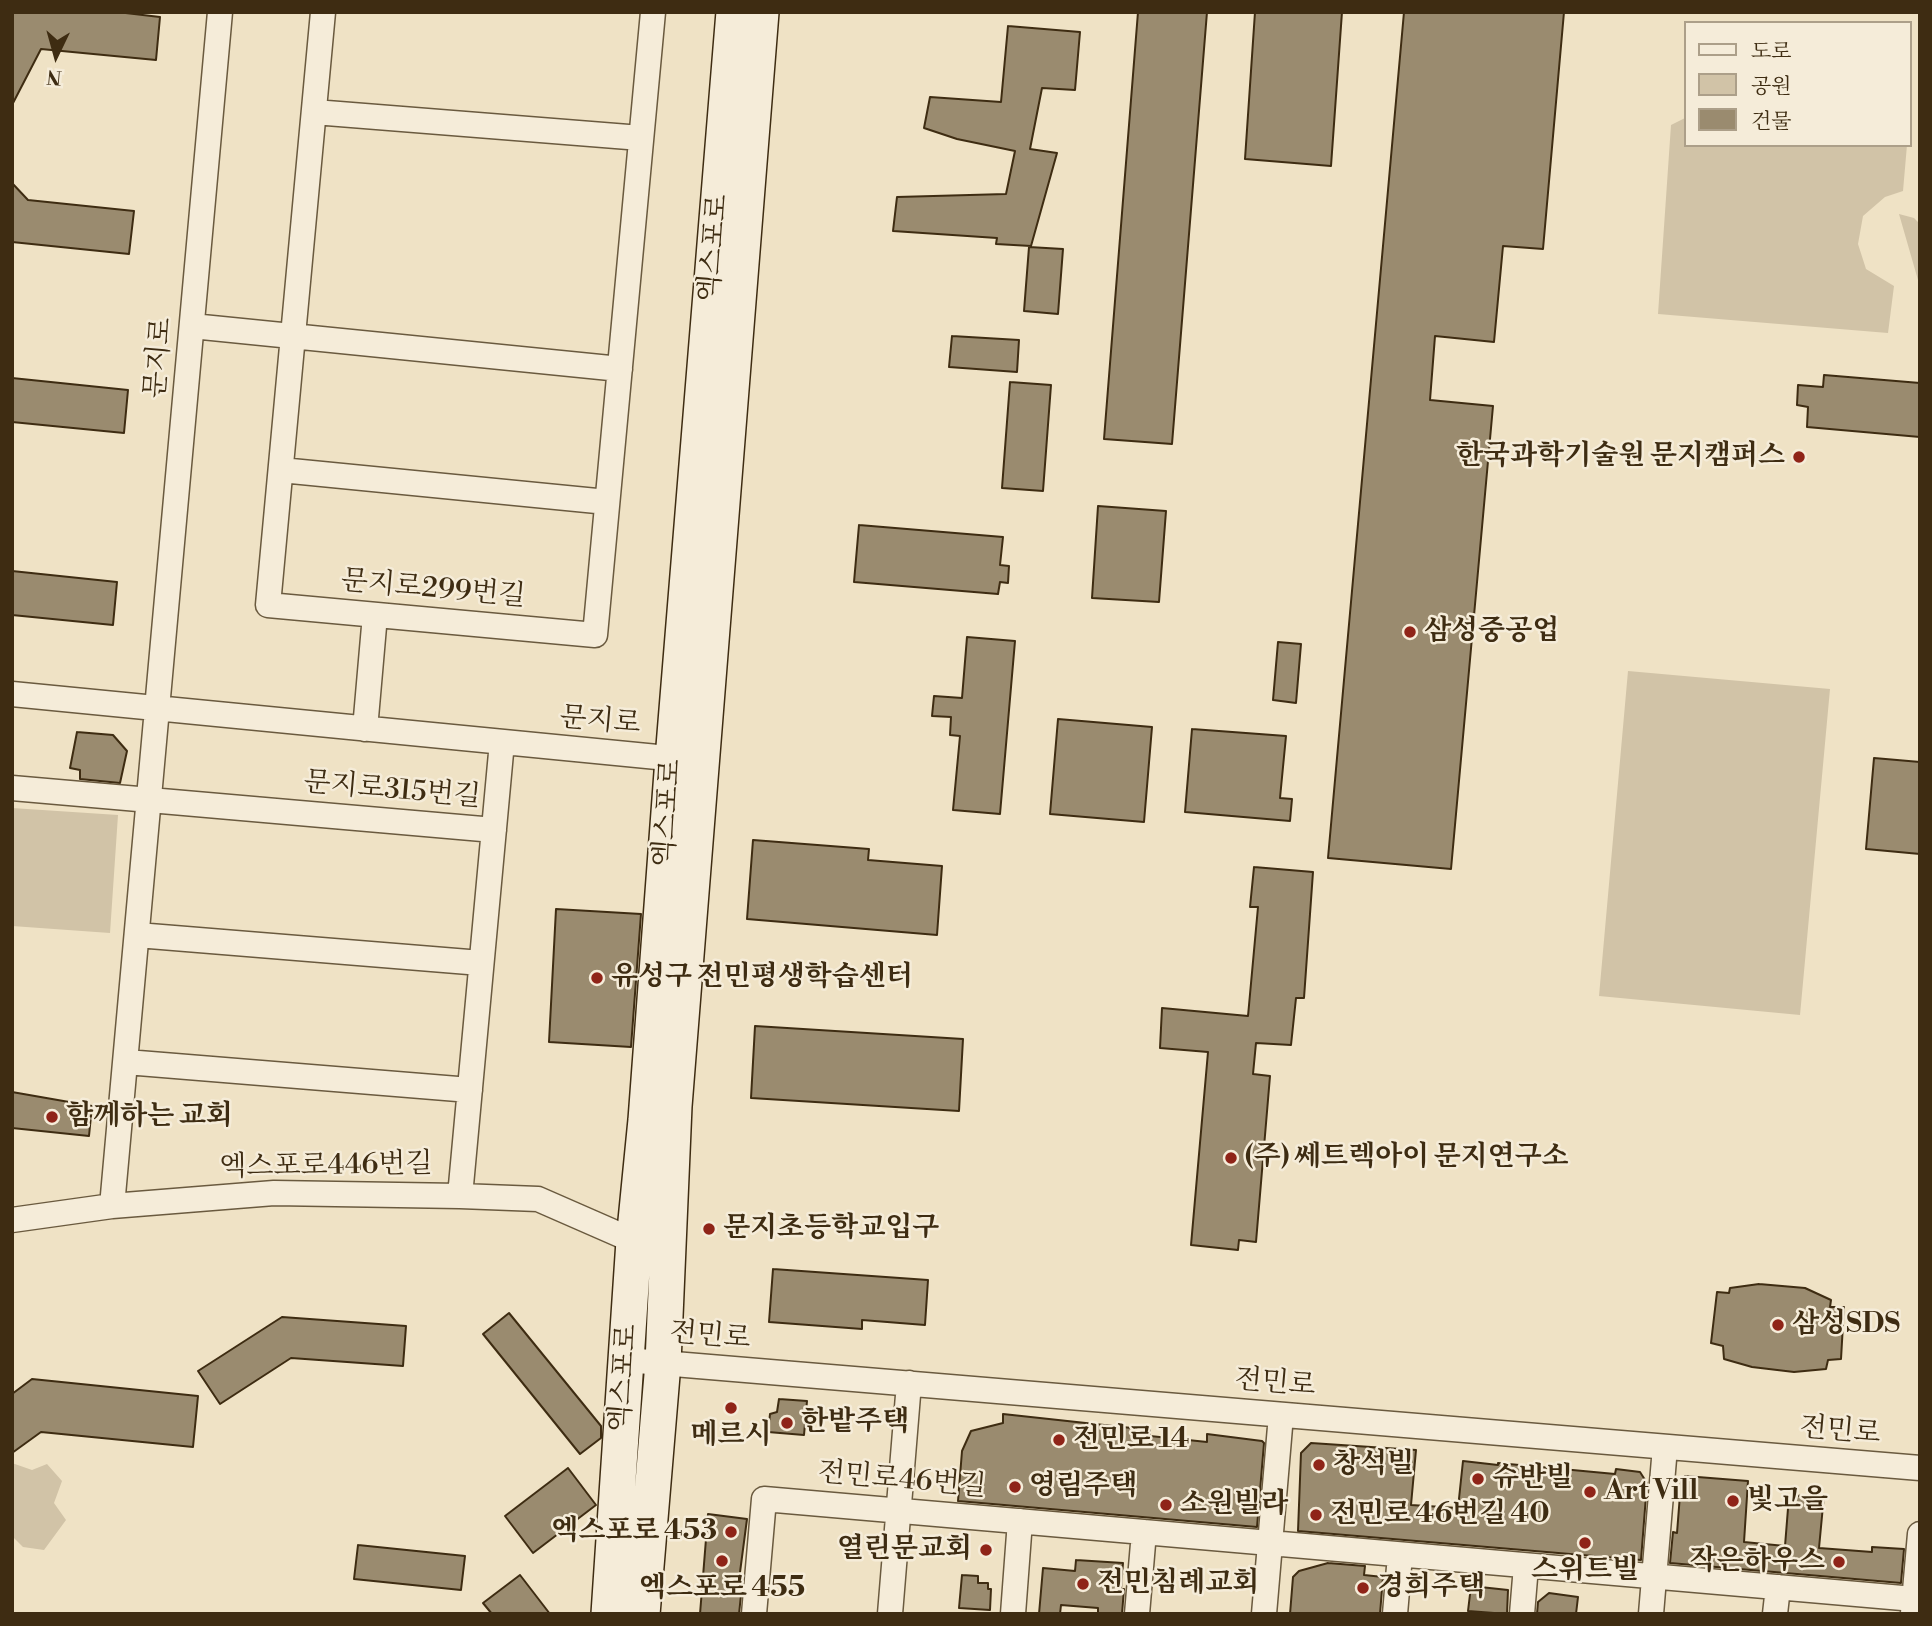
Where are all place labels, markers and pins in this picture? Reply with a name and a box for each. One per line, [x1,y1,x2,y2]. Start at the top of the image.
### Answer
place label: 한국과학기술원 문지캠퍼스 [1456,440,1785,474]
marker: 한국과학기술원 문지캠퍼스 [1791,449,1807,465]
place label: 삼성중공업 [1424,615,1559,649]
marker: 삼성중공업 [1402,624,1418,640]
place label: 유성구 전민평생학습센터 [611,961,913,995]
marker: 유성구 전민평생학습센터 [589,970,605,986]
place label: 함께하는 교회 [66,1100,233,1134]
marker: 함께하는 교회 [44,1109,60,1125]
place label: (주) 쎄트렉아이 문지연구소 [1245,1141,1569,1175]
marker: (주) 쎄트렉아이 문지연구소 [1223,1150,1239,1166]
place label: 문지초등학교입구 [723,1212,939,1246]
marker: 문지초등학교입구 [701,1221,717,1237]
place label: 삼성SDS [1792,1308,1900,1342]
marker: 삼성SDS [1770,1317,1786,1333]
marker: 메르시 [723,1400,739,1416]
place label: 한밭주택 [801,1406,909,1440]
marker: 한밭주택 [779,1415,795,1431]
place label: 메르시 [690,1419,772,1453]
place label: 전민로 14 [1073,1423,1190,1457]
marker: 전민로 14 [1051,1432,1067,1448]
place label: 창석빌 [1333,1448,1414,1482]
marker: 창석빌 [1311,1457,1327,1473]
place label: 슈반빌 [1492,1462,1573,1496]
place label: 영림주택 [1029,1470,1137,1504]
marker: 슈반빌 [1470,1471,1486,1487]
place label: Art Vill [1604,1475,1698,1509]
marker: 영림주택 [1007,1479,1023,1495]
marker: Art Vill [1582,1484,1598,1500]
place label: 빛고을 [1747,1484,1828,1518]
place label: 소원빌라 [1180,1488,1288,1522]
marker: 빛고을 [1725,1493,1741,1509]
marker: 소원빌라 [1158,1497,1174,1513]
place label: 전민로 46번길 40 [1330,1498,1550,1532]
marker: 전민로 46번길 40 [1308,1507,1324,1523]
place label: 엑스포로 453 [551,1515,717,1549]
marker: 엑스포로 453 [723,1524,739,1540]
place label: 열린문교회 [837,1533,972,1567]
marker: 스위트빌 [1577,1535,1593,1551]
marker: 열린문교회 [978,1542,994,1558]
place label: 작은하우스 [1690,1545,1825,1579]
marker: 엑스포로 455 [714,1553,730,1569]
place label: 스위트빌 [1531,1554,1639,1588]
marker: 작은하우스 [1831,1554,1847,1570]
place label: 전민침례교회 [1097,1567,1259,1601]
place label: 경희주택 [1377,1571,1485,1605]
place label: 엑스포로 455 [639,1572,805,1606]
marker: 전민침례교회 [1075,1576,1091,1592]
marker: 경희주택 [1355,1580,1371,1596]

